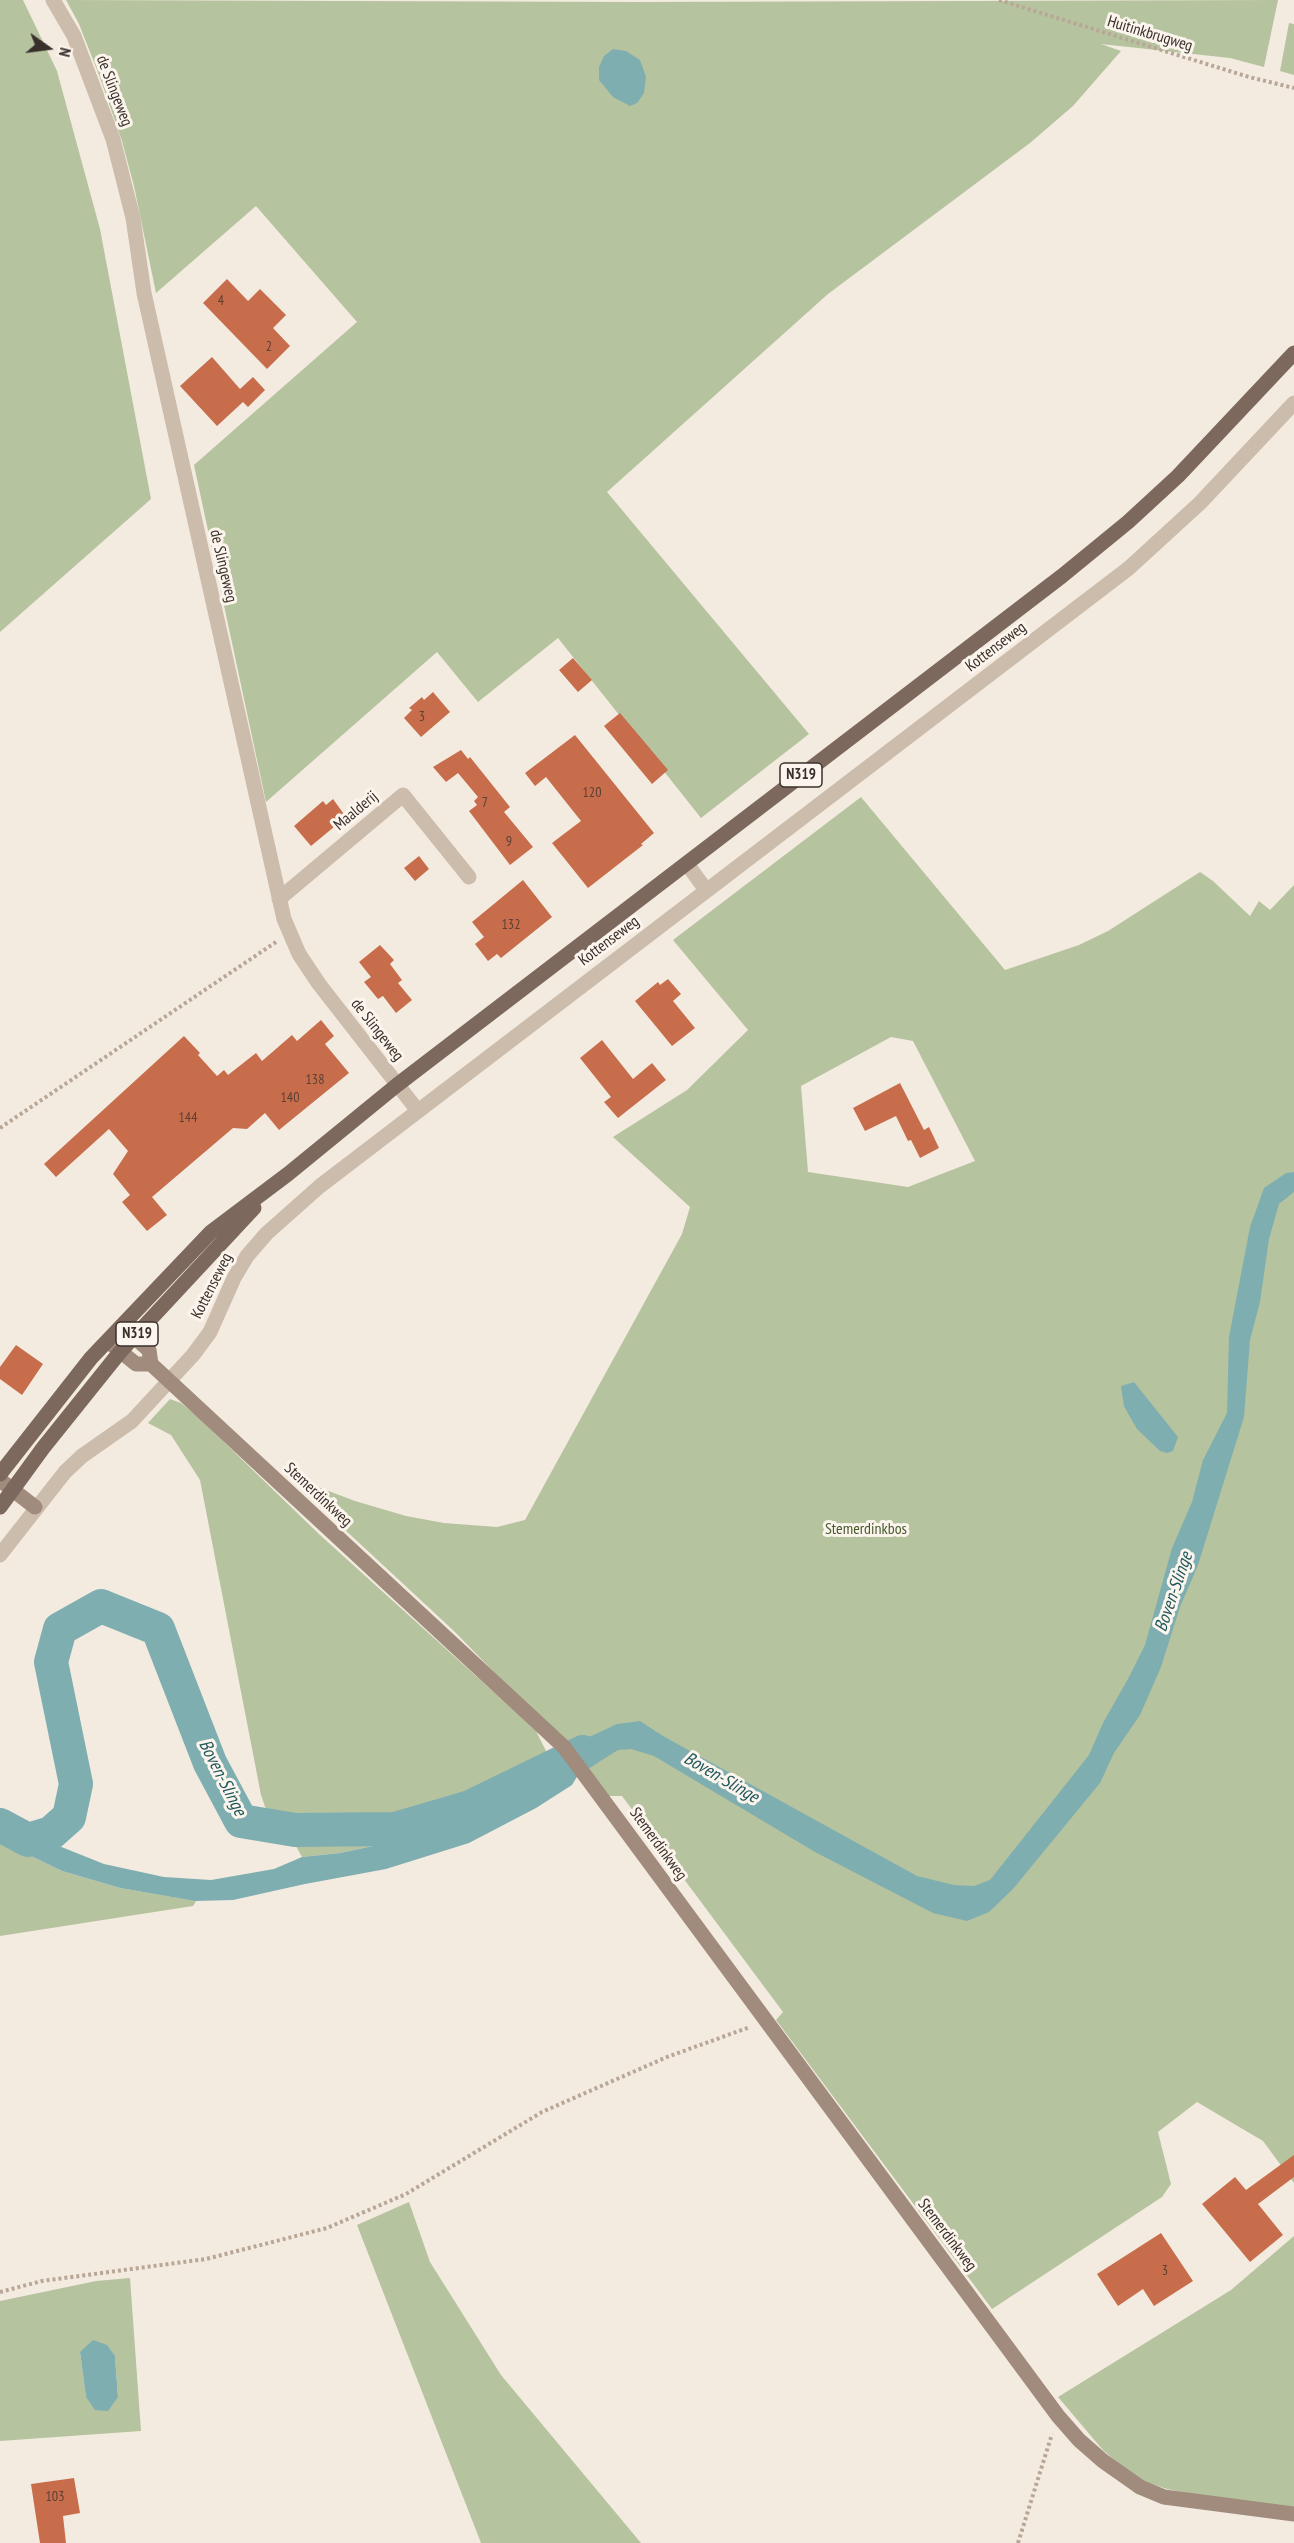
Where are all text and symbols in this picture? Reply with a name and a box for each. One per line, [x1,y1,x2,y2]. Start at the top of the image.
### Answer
street label: Huitinkbrugweg [1105,12,1195,56]
north arrow [18,18,78,78]
text: N [55,46,76,59]
street label: de Slingeweg [92,53,136,129]
house number: 4 [218,293,224,309]
house number: 2 [266,339,272,355]
street label: de Slingeweg [205,528,241,604]
street label: Kottenseweg [962,618,1030,676]
house number: 3 [419,709,425,725]
road number: N319 [780,763,822,787]
house number: 120 [583,785,601,801]
street label: Maalderij [330,787,382,835]
house number: 7 [482,795,488,811]
house number: 9 [506,834,512,850]
street label: Kottenseweg [575,912,643,970]
house number: 132 [502,917,520,933]
street label: de Slingeweg [347,995,407,1065]
house number: 138 [306,1072,324,1088]
house number: 140 [281,1090,299,1106]
house number: 144 [179,1110,197,1126]
street label: Kottenseweg [187,1250,237,1322]
road number: N319 [116,1322,158,1346]
street label: Stemerdinkweg [280,1459,356,1531]
park label: Stemerdinkbos [825,1519,907,1539]
water label: Boven-Slinge [1150,1549,1198,1635]
water label: Boven-Slinge [194,1736,250,1820]
water label: Boven-Slinge [680,1748,762,1808]
street label: Stemerdinkweg [625,1804,691,1884]
street label: Stemerdinkweg [914,2195,980,2275]
house number: 3 [1162,2263,1168,2279]
house number: 103 [46,2489,64,2505]

